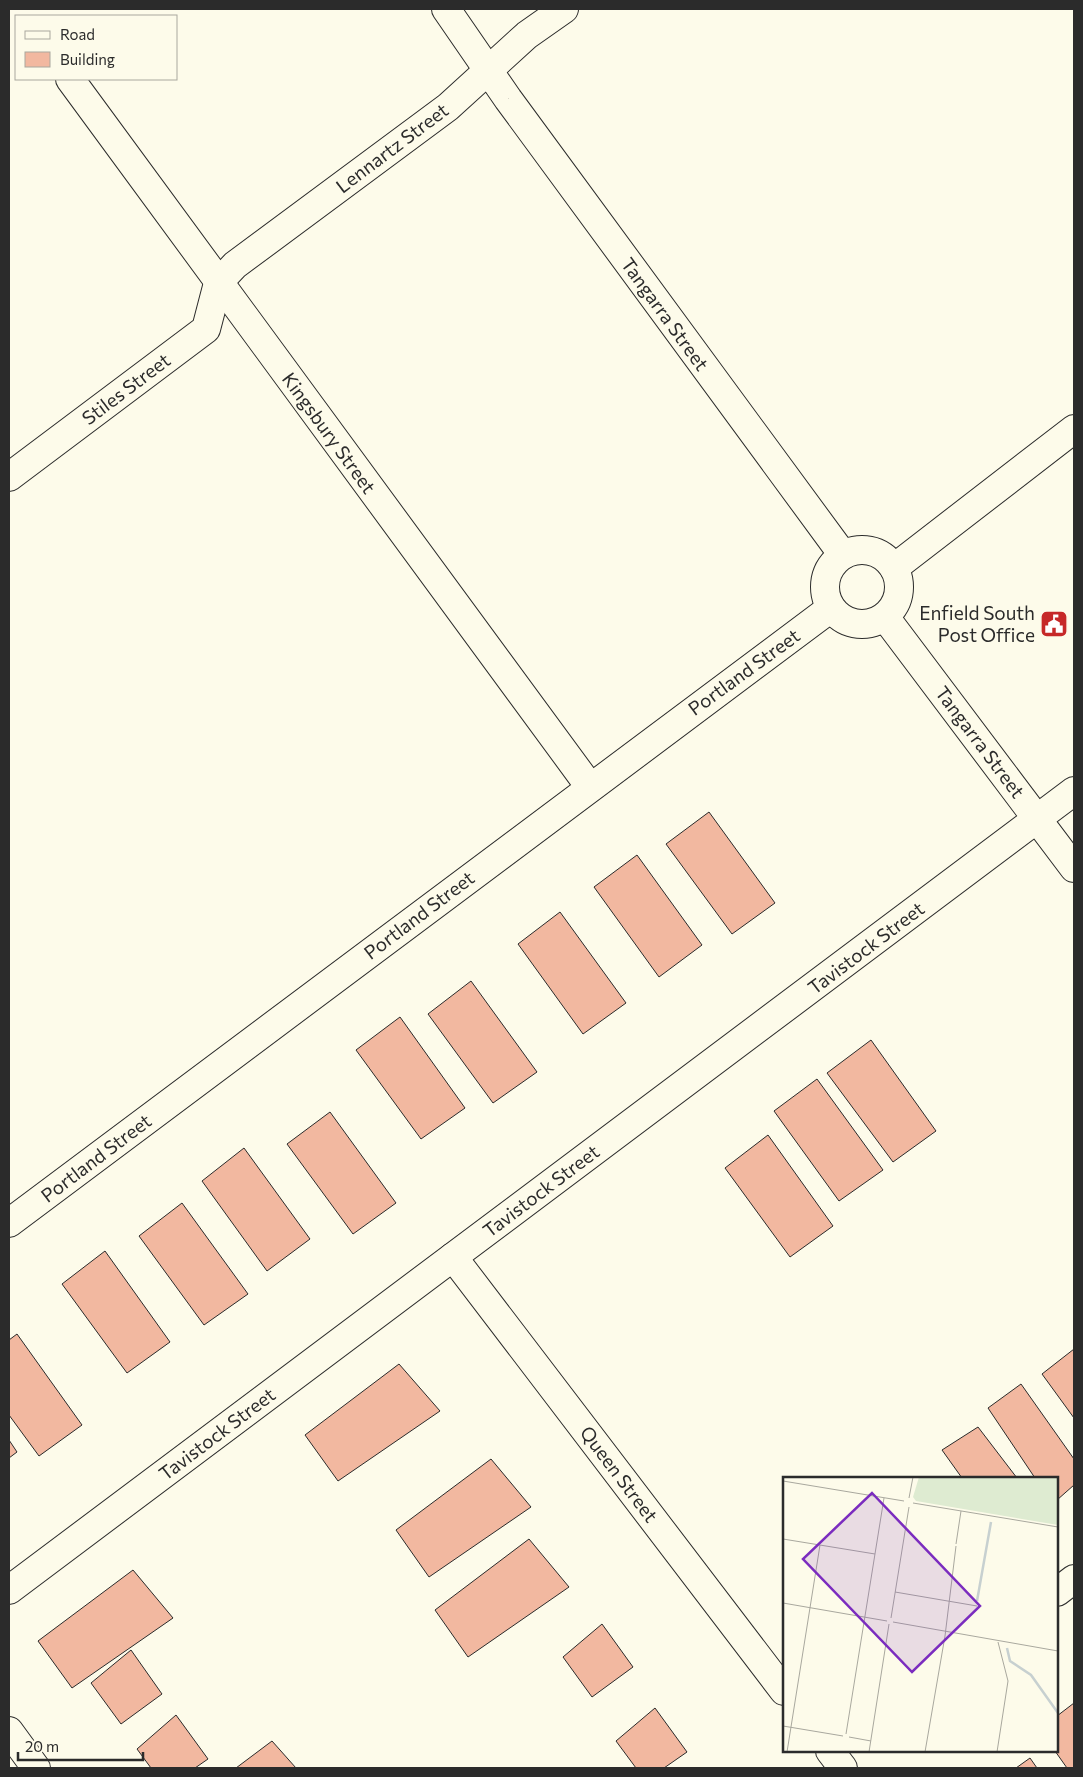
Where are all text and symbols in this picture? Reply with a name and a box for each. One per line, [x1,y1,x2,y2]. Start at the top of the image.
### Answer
legend [15,15,178,80]
text: Road [60,25,95,43]
text: Building [60,50,115,68]
street label: Lennartz Street [331,98,453,197]
street label: Tangarra Street [617,253,714,375]
street label: Stiles Street [77,348,174,429]
street label: Kingsbury Street [278,368,381,498]
place label: Enfield South Post Office [919,601,1035,646]
public building icon: Enfield South Post Office [1039,609,1069,639]
street label: Portland Street [683,623,804,720]
street label: Tangarra Street [931,681,1030,802]
street label: Portland Street [359,865,479,964]
street label: Tavistock Street [803,896,928,999]
street label: Portland Street [36,1108,156,1207]
street label: Tavistock Street [478,1139,603,1242]
street label: Tavistock Street [154,1382,279,1485]
street label: Queen Street [576,1421,663,1526]
inset map [783,1477,1058,1752]
scale bar [18,1730,142,1762]
text: 20 m [25,1737,59,1755]

